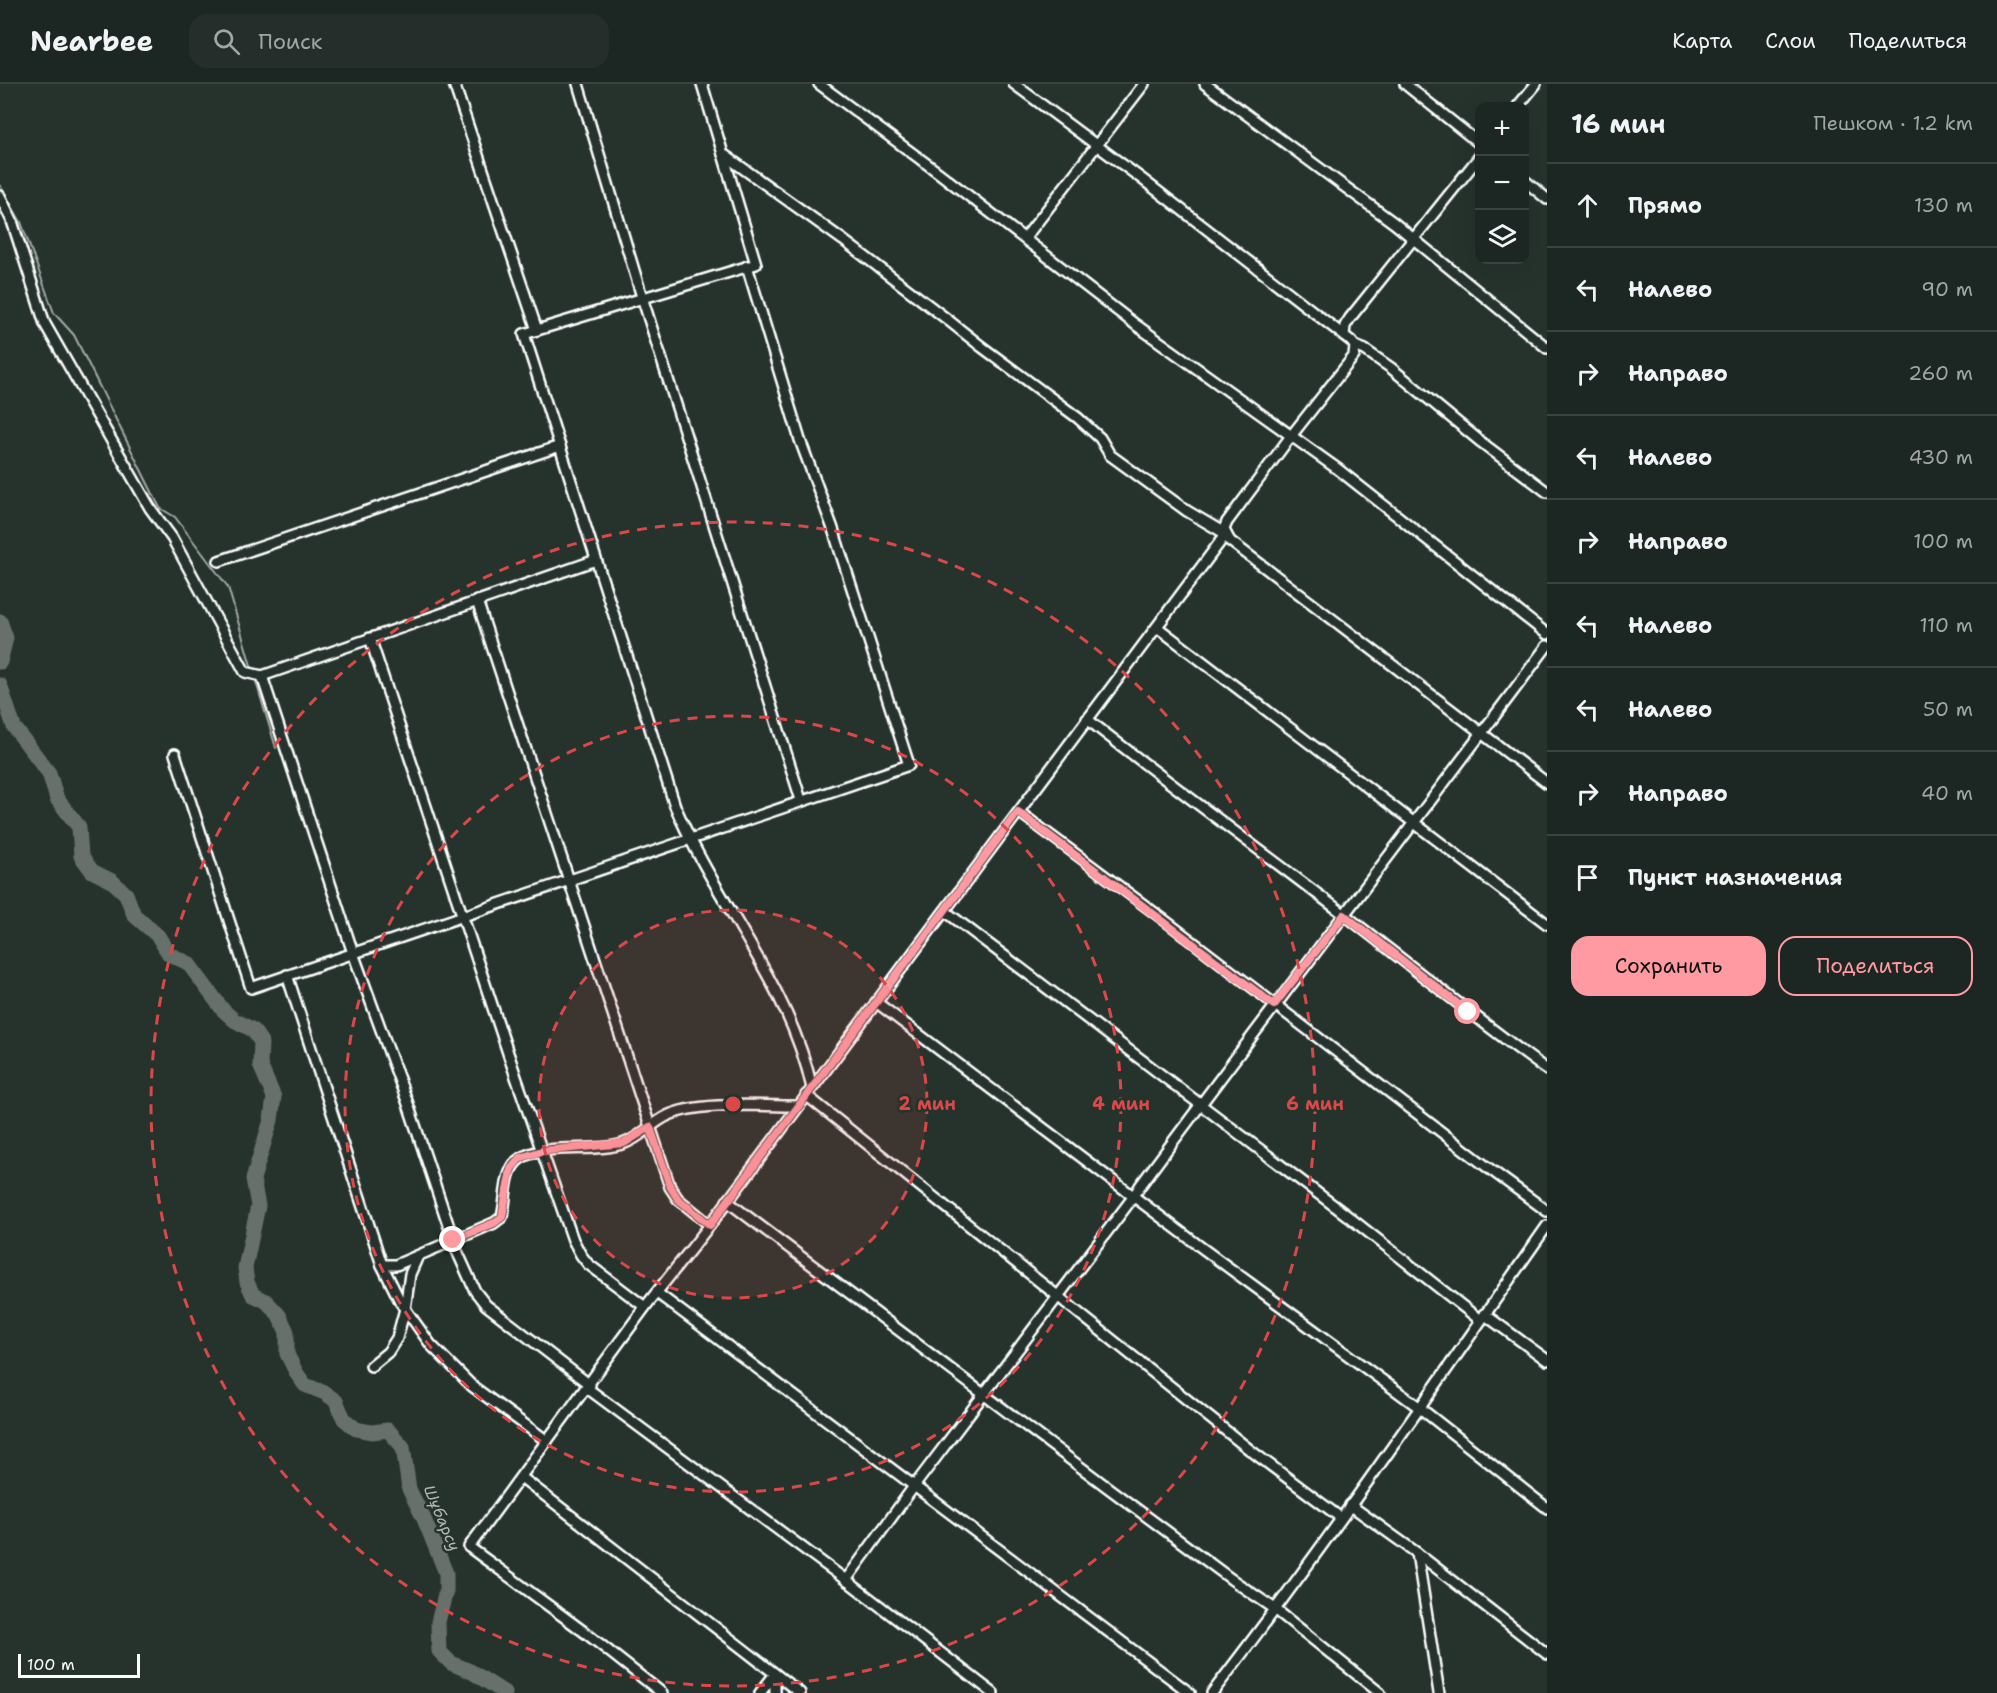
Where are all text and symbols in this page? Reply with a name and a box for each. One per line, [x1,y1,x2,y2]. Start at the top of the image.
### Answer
search box [189,14,609,68]
text: Nearbee [30,22,153,60]
icon: search [210,25,243,58]
text: Поиск [258,27,322,56]
text: Карта [1672,27,1732,55]
text: Слои [1765,27,1816,55]
text: Поделиться [1849,27,1967,55]
map controls [1475,102,1529,264]
button: + [1475,102,1529,156]
text: 16 мин [1571,106,1666,141]
text: Пешком · 1.2 km [1814,110,1973,136]
button: − [1475,156,1529,210]
icon: ahead [1571,189,1604,222]
text: Прямо [1628,191,1702,220]
text: 130 m [1914,192,1973,218]
button: layers [1475,210,1529,264]
icon: left [1571,273,1604,306]
text: Налево [1628,275,1712,304]
text: 90 m [1921,276,1973,302]
icon: right [1571,357,1604,390]
text: Направо [1628,359,1728,388]
text: 260 m [1908,360,1973,386]
icon: left [1571,441,1604,474]
text: Налево [1628,443,1712,472]
text: 430 m [1909,444,1973,470]
icon: right [1571,525,1604,558]
text: Направо [1628,527,1728,556]
text: 100 m [1913,528,1973,554]
icon: left [1571,609,1604,642]
text: Налево [1628,611,1712,640]
text: 110 m [1919,612,1973,638]
icon: left [1571,693,1604,726]
text: Налево [1628,695,1712,724]
text: 50 m [1923,696,1973,722]
icon: right [1571,777,1604,810]
text: Направо [1628,779,1728,808]
text: 40 m [1921,780,1973,806]
icon: arrive [1571,861,1604,894]
text: Пункт назначения [1628,863,1842,892]
button: Сохранить [1571,936,1766,996]
button: Поделиться [1778,936,1973,996]
route start [1454,998,1480,1024]
text: 2 мин [898,1092,956,1116]
text: 4 мин [1092,1092,1150,1116]
text: 6 мин [1286,1092,1344,1116]
centre of rings [723,1094,743,1114]
route end [439,1226,465,1252]
water label: Шұбарсу [419,1482,465,1554]
scale bar [18,1651,140,1678]
text: 100 m [27,1654,75,1675]

